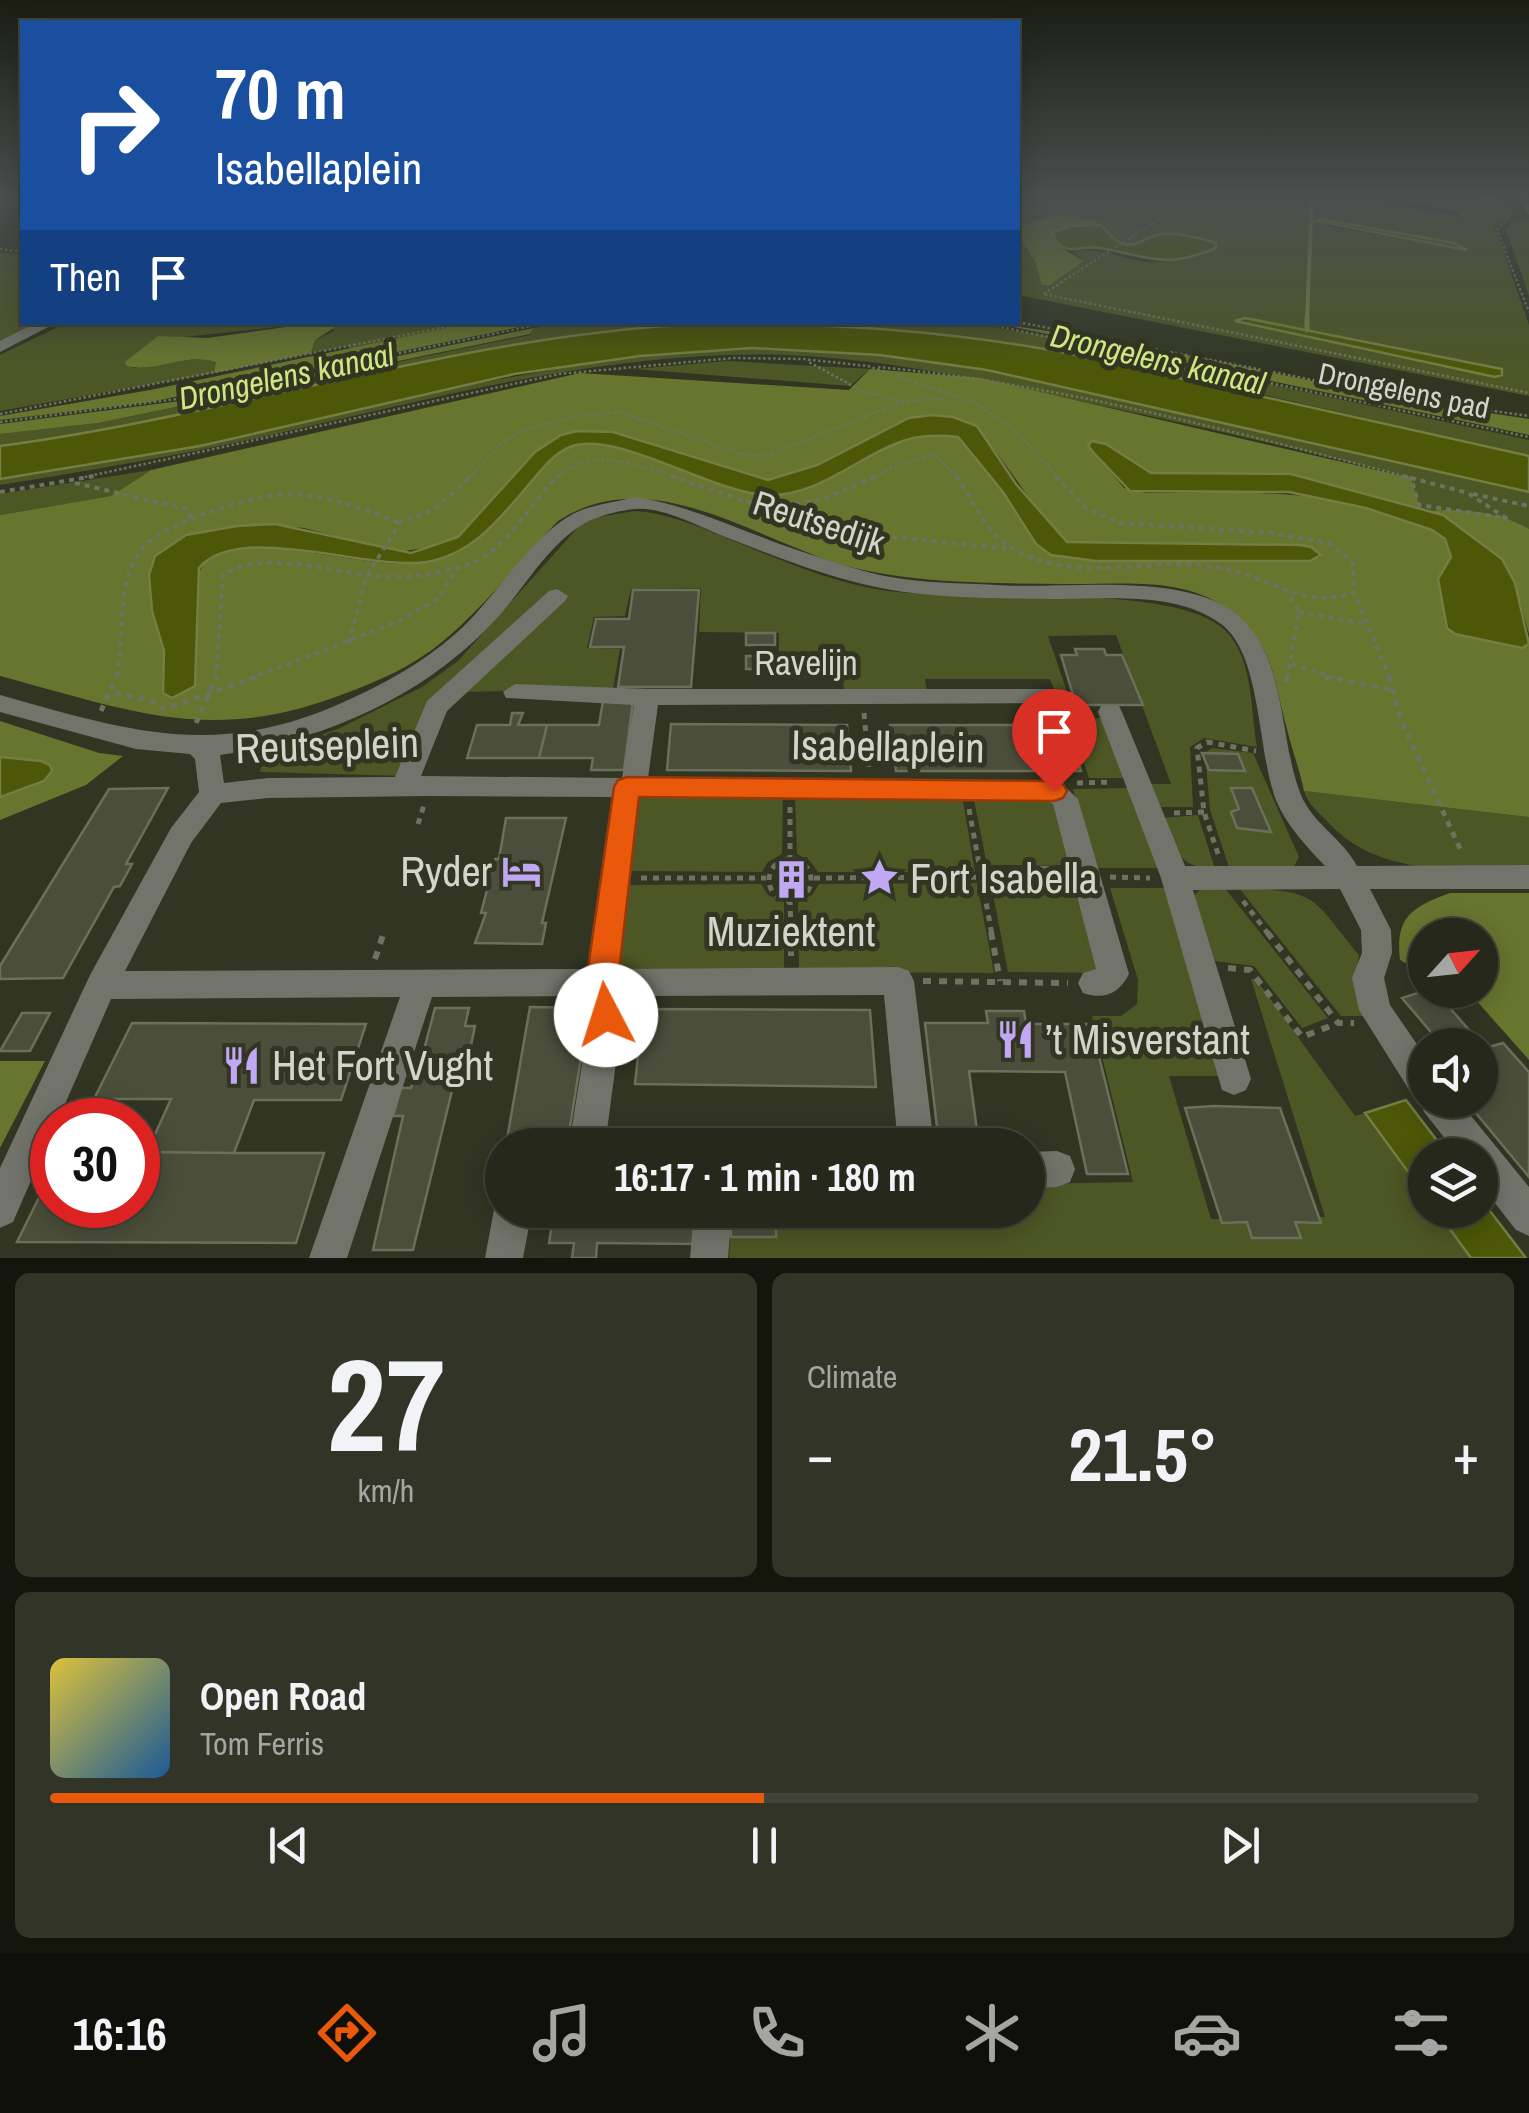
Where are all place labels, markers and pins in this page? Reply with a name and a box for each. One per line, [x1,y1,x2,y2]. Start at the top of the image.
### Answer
pin [1012,689,1097,792]
place label: Ryder [400,843,493,899]
hotel icon: Ryder [501,850,543,892]
place label: Fort Isabella [910,850,1098,906]
place icon: Fort Isabella [859,857,901,899]
building icon: Muziektent [770,859,812,901]
place label: Muziektent [707,903,875,959]
place label: ’t Misverstant [1045,1011,1250,1067]
restaurant icon: ’t Misverstant [994,1018,1036,1060]
place label: Het Fort Vught [272,1037,493,1093]
restaurant icon: Het Fort Vught [221,1044,263,1086]

